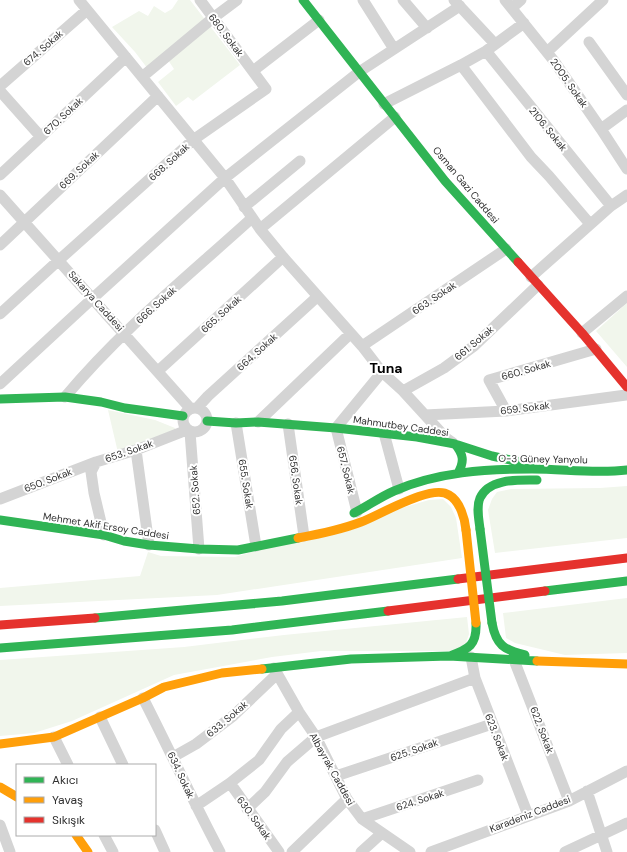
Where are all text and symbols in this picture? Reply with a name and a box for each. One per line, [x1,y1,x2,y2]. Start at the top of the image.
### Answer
street label: 680. Sokak [206,11,246,59]
street label: 674. Sokak [20,27,66,69]
street label: 2005. Sokak [547,56,591,110]
street label: 670. Sokak [40,94,86,138]
street label: 2106. Sokak [526,104,570,154]
street label: 668. Sokak [146,140,192,184]
street label: Osman Gazi Caddesi [430,144,502,226]
street label: 669. Sokak [56,148,102,192]
street label: Sakarya Caddesi [65,268,127,334]
street label: 663. Sokak [410,279,458,317]
street label: 666. Sokak [133,283,179,327]
street label: 665. Sokak [198,292,244,336]
street label: 661. Sokak [452,323,496,363]
street label: 664. Sokak [234,330,280,374]
street label: 660. Sokak [500,357,552,383]
district label: Tuna [369,359,403,377]
street label: 659. Sokak [500,399,550,417]
street label: Mahmutbey Caddesi [352,413,450,439]
street label: 653. Sokak [103,437,155,465]
street label: 657. Sokak [334,445,358,495]
street label: O-3 Güney Yanyolu [498,452,588,466]
street label: 656. Sokak [286,454,306,506]
street label: 655. Sokak [236,458,256,510]
street label: 650. Sokak [22,465,74,495]
street label: 652. Sokak [187,465,203,515]
street label: Mehmet Akif Ersoy Caddesi [42,510,170,542]
street label: 633. Sokak [204,698,250,740]
street label: 622. Sokak [527,705,557,755]
street label: 623. Sokak [482,712,512,762]
street label: Albayrak Caddesi [307,730,357,808]
street label: 625. Sokak [388,736,440,764]
street label: 634. Sokak [165,750,197,800]
legend [16,764,156,836]
text: Akıcı [52,772,78,788]
street label: 624. Sokak [394,786,446,814]
text: Yavaş [52,792,83,808]
street label: Karadeniz Caddesi [488,793,572,835]
street label: 630. Sokak [234,794,274,842]
text: Sıkışık [52,812,85,828]

